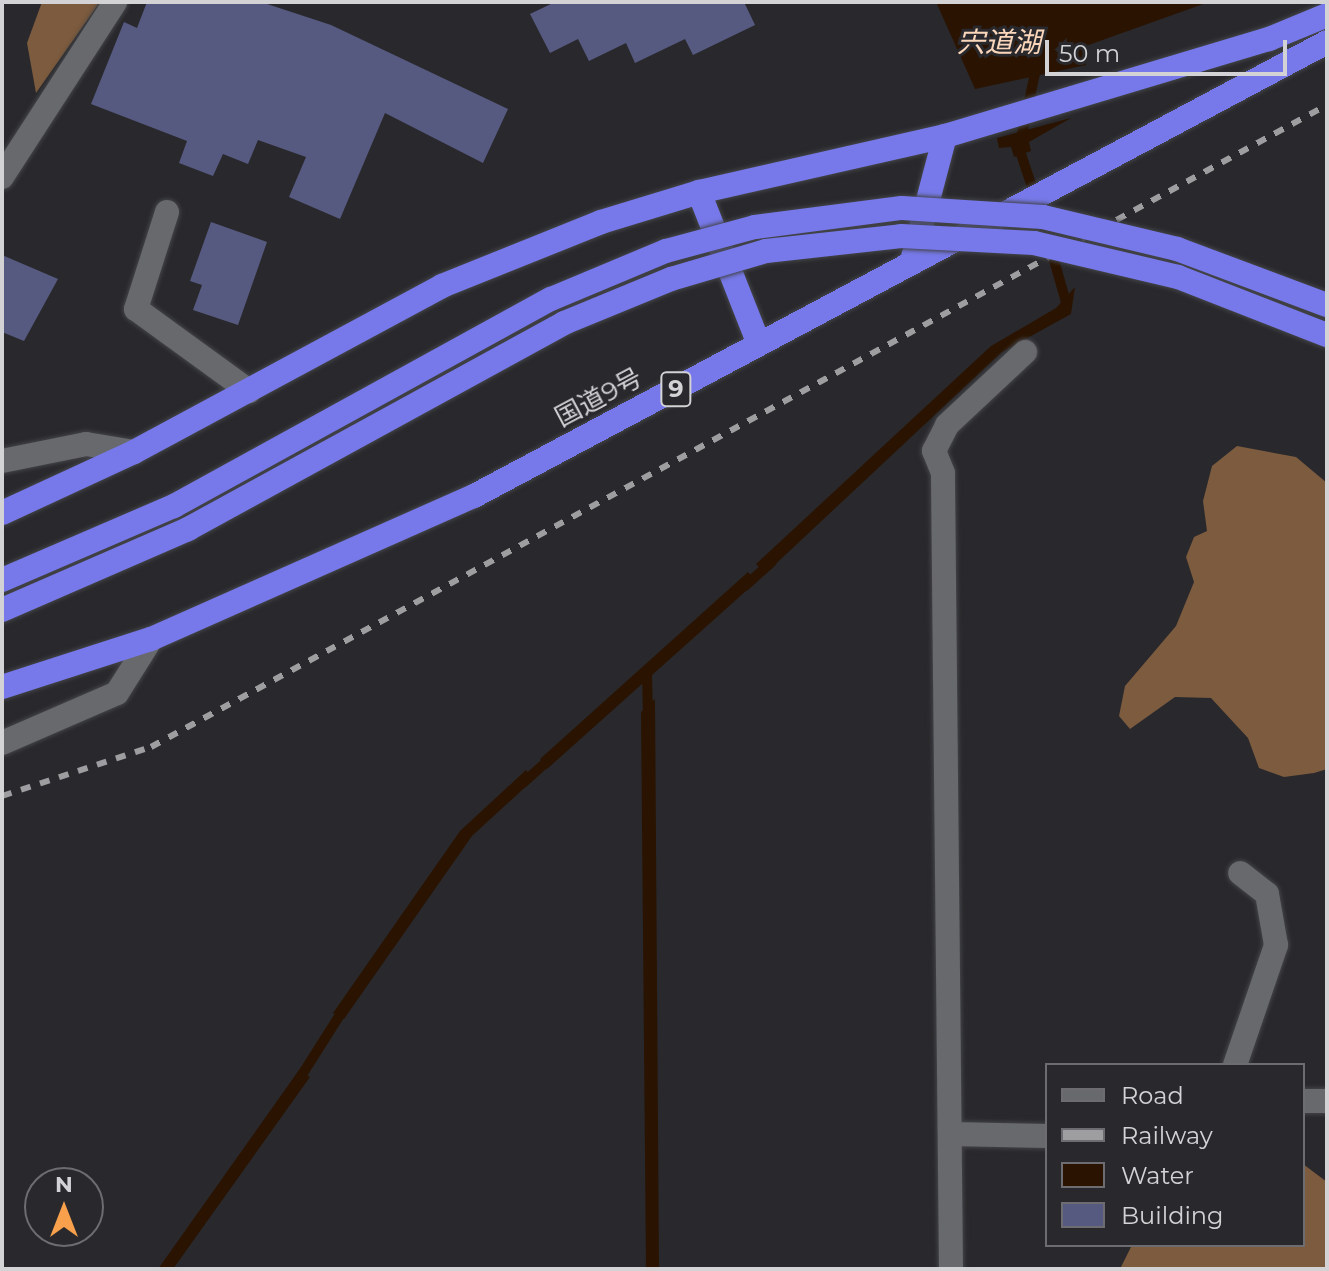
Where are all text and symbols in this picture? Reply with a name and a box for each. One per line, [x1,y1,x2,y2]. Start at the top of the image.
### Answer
scale bar [1049,24,1291,74]
water label: 宍道湖 [957,25,1041,59]
text: 50 m [1059,39,1120,68]
street label: 国道9号 [550,362,648,434]
road number: 9 [660,369,692,409]
legend [1045,1063,1305,1247]
text: Road [1121,1081,1184,1110]
text: Railway [1121,1121,1213,1150]
text: Water [1121,1161,1194,1190]
north arrow [24,1167,104,1247]
text: N [55,1171,73,1198]
text: Building [1121,1201,1224,1230]

